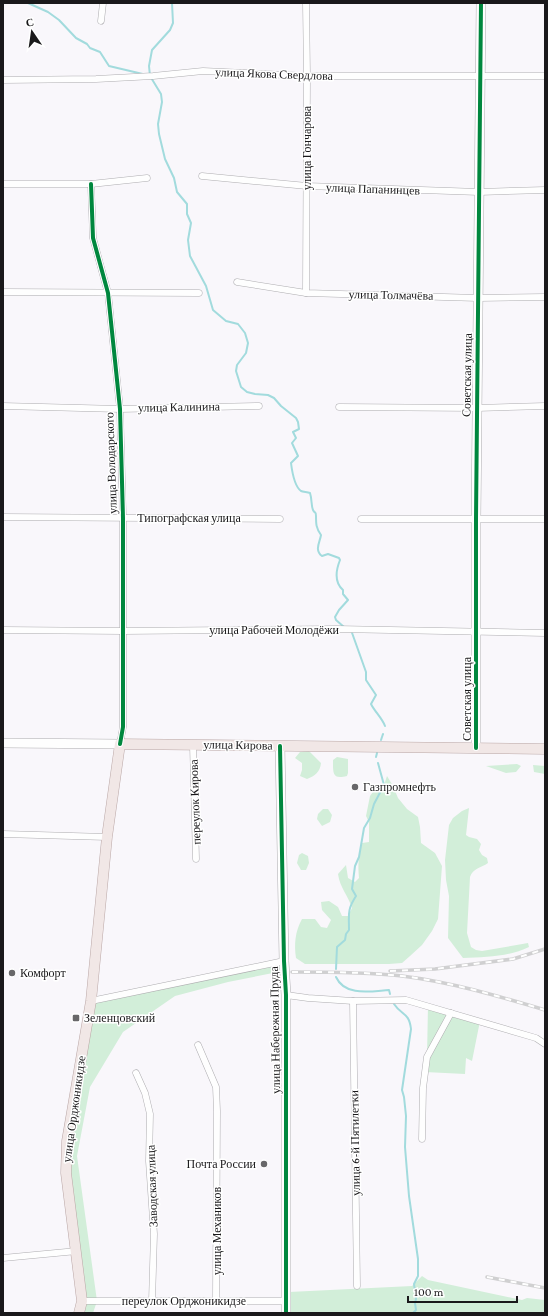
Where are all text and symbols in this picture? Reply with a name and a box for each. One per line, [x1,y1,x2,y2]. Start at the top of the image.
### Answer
north arrow [12,12,52,52]
text: С [25,16,35,29]
street label: улица Якова Свердлова [215,65,334,83]
street label: улица Гончарова [300,105,314,190]
street label: улица Папанинцев [326,180,421,198]
street label: улица Толмачёва [349,287,434,303]
street label: Советская улица [459,332,475,417]
street label: улица Калинина [138,399,221,415]
street label: улица Володарского [102,412,120,514]
street label: Типографская улица [137,511,241,525]
street label: улица Рабочей Молодёжи [209,623,339,637]
street label: Советская улица [460,656,474,741]
street label: улица Кирова [203,737,273,753]
street label: переулок Кирова [186,758,203,845]
place label: Газпромнефть [363,780,436,794]
marker: Газпромнефть [350,782,360,792]
street label: улица Набережная Пруда [267,965,283,1094]
place label: Комфорт [20,966,66,980]
marker: Комфорт [7,968,17,978]
place label: Зеленцовский [84,1011,156,1025]
marker: Зеленцовский [71,1013,81,1023]
street label: улица Орджоникидзе [60,1055,88,1163]
street label: улица 6-й Пятилетки [347,1089,363,1196]
street label: Заводская улица [144,1144,160,1227]
place label: Почта России [186,1157,257,1171]
marker: Почта России [259,1159,269,1169]
street label: улица Механиков [210,1186,224,1275]
scale bar [408,1278,517,1304]
text: 100 m [414,1285,444,1299]
street label: переулок Орджоникидзе [122,1294,246,1308]

